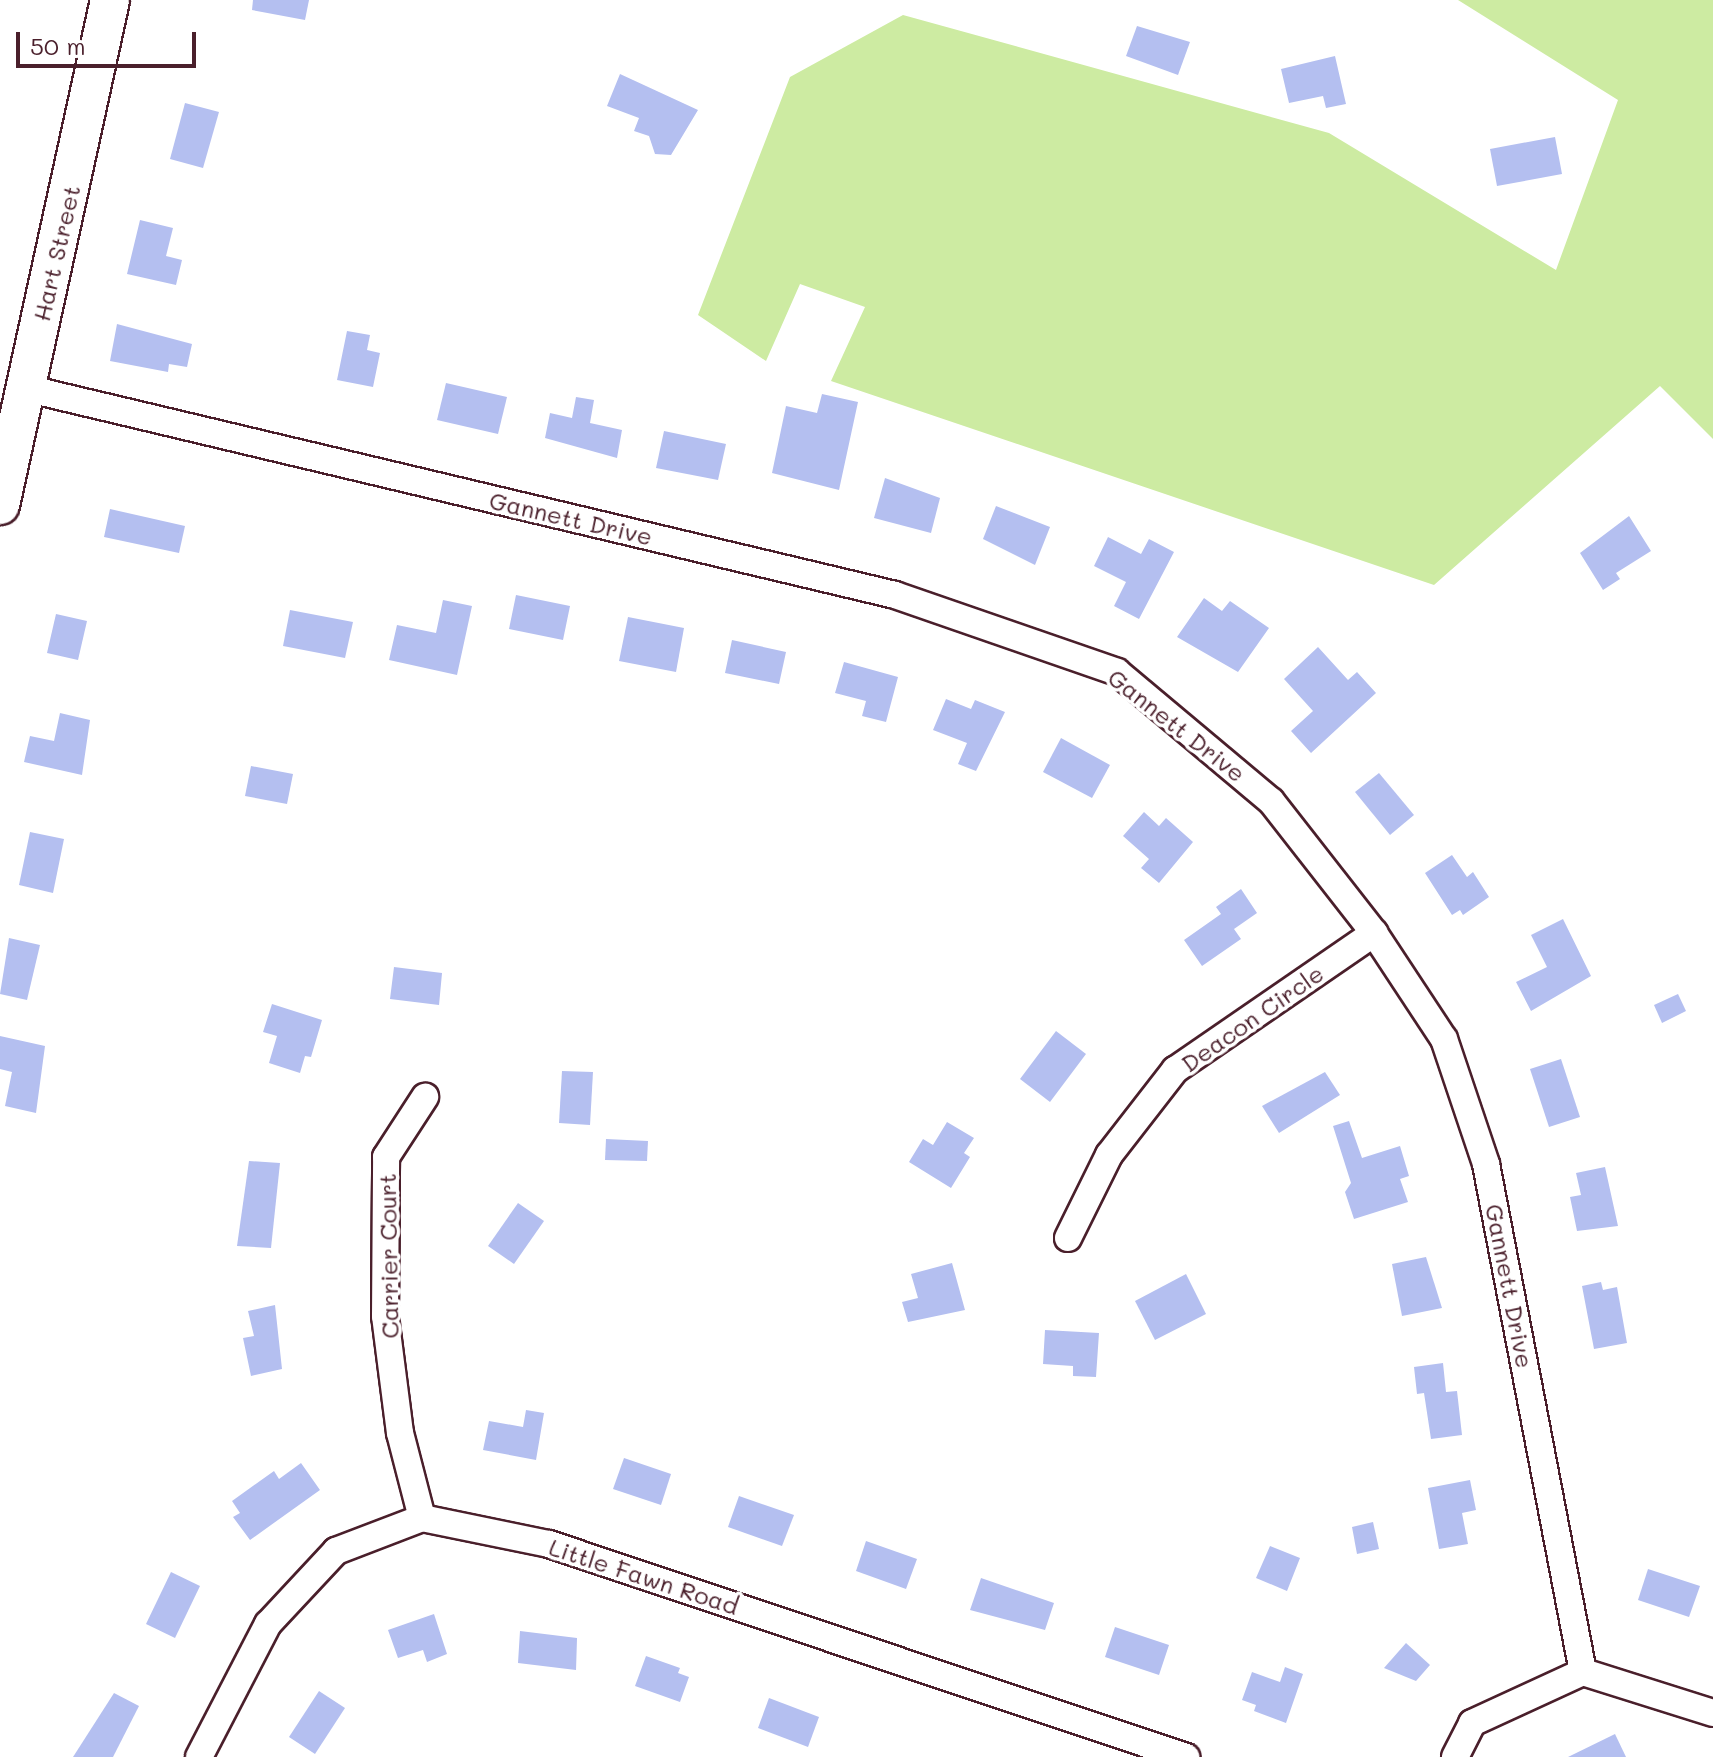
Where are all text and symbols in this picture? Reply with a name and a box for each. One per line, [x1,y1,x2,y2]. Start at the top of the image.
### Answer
scale bar [20,16,200,66]
text: 50 m [30,30,86,61]
street label: Hart Street [26,182,86,324]
street label: Gannett Drive [487,485,655,551]
street label: Gannett Drive [1103,662,1251,788]
street label: Deacon Circle [1175,958,1329,1078]
street label: Carrier Court [372,1173,404,1339]
street label: Gannett Drive [1480,1202,1540,1370]
street label: Little Fawn Road [546,1532,742,1620]

